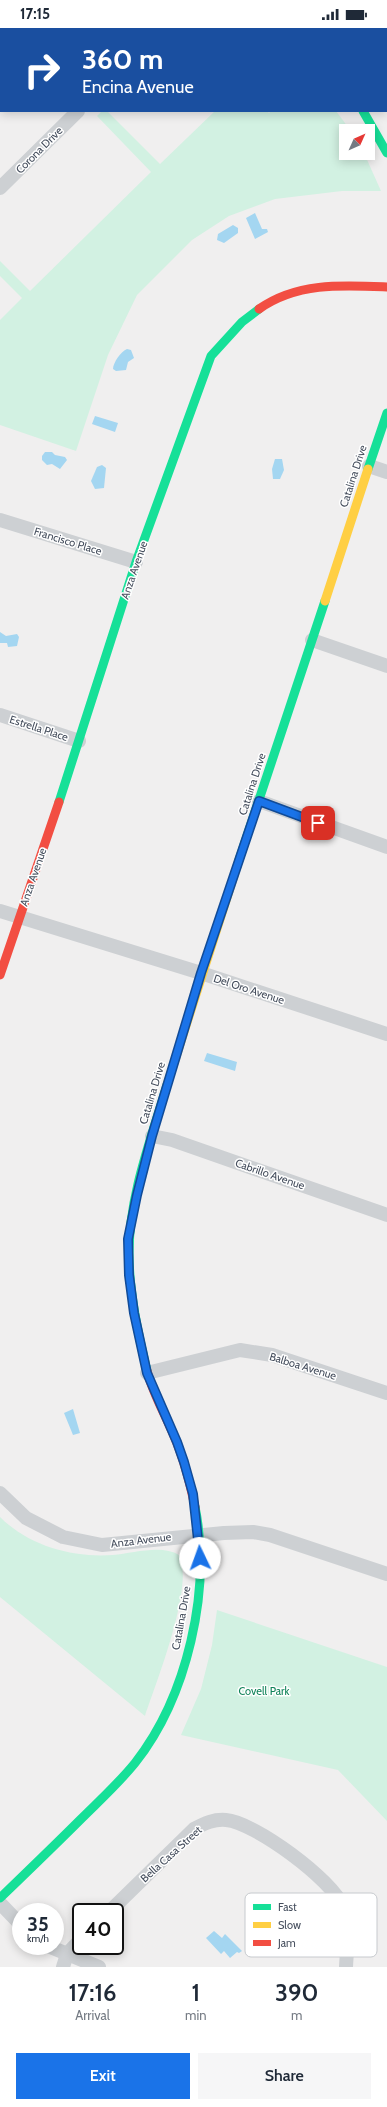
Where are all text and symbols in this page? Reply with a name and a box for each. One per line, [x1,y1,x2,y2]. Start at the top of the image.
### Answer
text: 17:15 [20,5,50,23]
text: 360 m [82,42,163,76]
icon: right [16,44,68,96]
text: Encina Avenue [82,76,194,98]
street label: Corona Drive [13,123,66,176]
north arrow [339,124,375,160]
map controls [339,124,375,160]
street label: Catalina Drive [336,443,370,509]
street label: Francisco Place [32,524,104,558]
street label: Anza Avenue [117,539,151,601]
street label: Estrella Place [8,712,70,744]
street label: Catalina Drive [235,751,269,817]
pin [301,806,335,840]
icon: arrive [307,812,329,834]
street label: Anza Avenue [16,846,50,908]
street label: Del Oro Avenue [212,971,287,1007]
street label: Catalina Drive [136,1060,168,1126]
street label: Cabrillo Avenue [233,1156,307,1193]
street label: Balboa Avenue [268,1349,338,1383]
street label: Anza Avenue [110,1529,172,1551]
position arrow [179,1537,221,1579]
street label: Catalina Drive [169,1585,194,1651]
park label: Covell Park [238,1684,290,1698]
street label: Bella Casa Street [137,1823,205,1885]
legend [245,1893,377,1957]
text: Fast [278,1900,297,1914]
speed limit sign: 40 [72,1903,124,1955]
text: 35 [27,1912,49,1936]
text: Slow [278,1918,301,1932]
text: km/h [27,1932,49,1945]
text: Jam [277,1936,296,1950]
text: 17:16 [69,1978,116,2007]
text: 1 [192,1978,200,2007]
text: 390 [275,1978,318,2007]
text: Arrival [75,2007,110,2023]
text: min [185,2007,206,2023]
text: m [291,2007,302,2023]
button: Exit [16,2053,190,2099]
button: Share [198,2053,371,2099]

